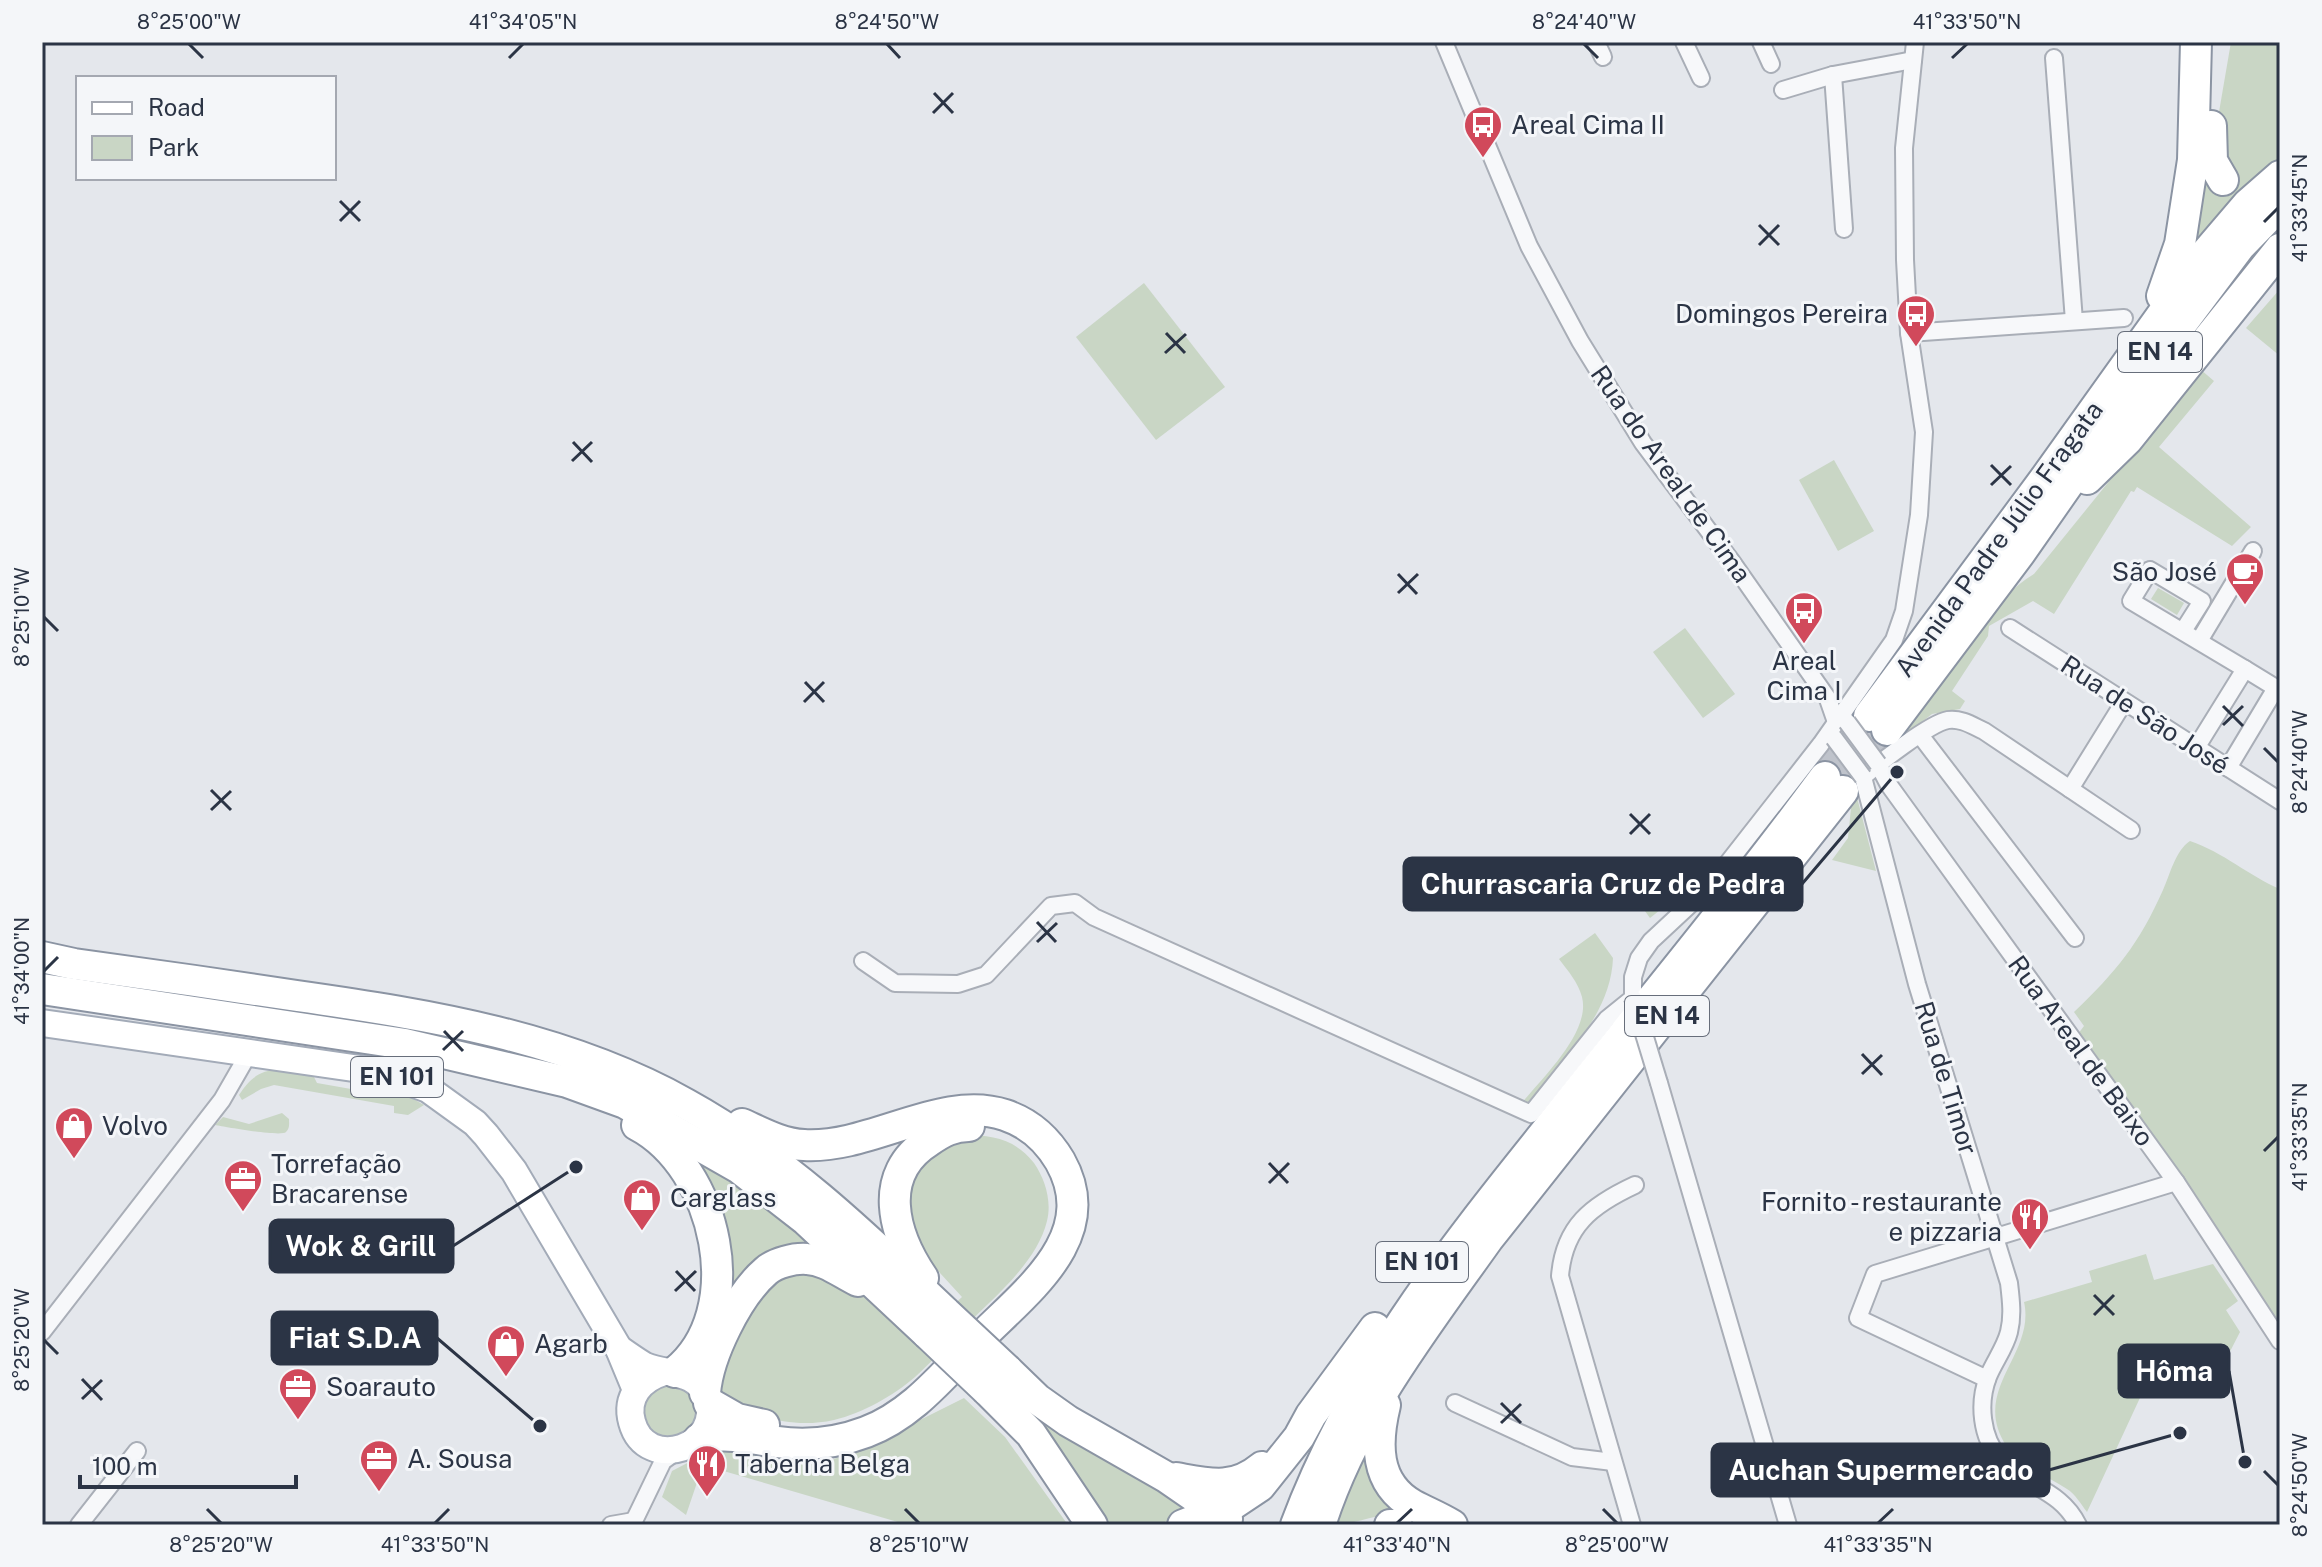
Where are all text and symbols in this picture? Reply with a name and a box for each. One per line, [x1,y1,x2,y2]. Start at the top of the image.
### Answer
text: 8°25'00"W [137,10,241,34]
text: 41°34'05"N [469,10,577,34]
text: 8°24'50"W [835,10,939,34]
text: 8°24'40"W [1532,10,1636,34]
text: 41°33'50"N [1913,10,2021,34]
legend [76,76,336,180]
text: Road [148,93,205,121]
bus stop icon: Areal Cima II [1462,104,1504,159]
place label: Areal Cima II [1511,109,1665,140]
text: Park [148,133,199,161]
text: 41°33'45"N [2288,154,2312,262]
bus stop icon: Domingos Pereira [1895,293,1937,348]
place label: Domingos Pereira [1675,298,1888,329]
road number: EN 14 [2118,332,2202,372]
street label: Rua do Areal de Cima [1585,359,1758,588]
street label: Avenida Padre Júlio Fragata [1888,395,2109,683]
cafe icon: São José [2224,551,2266,606]
place label: São José [2112,556,2217,587]
text: 8°25'10"W [10,567,34,667]
bus stop icon: Areal Cima I [1783,590,1825,645]
place label: Areal Cima I [1766,645,1842,706]
street label: Rua de São José [2055,649,2235,781]
text: 8°24'40"W [2288,710,2312,814]
callout: Churrascaria Cruz de Pedra [1404,858,1802,910]
text: Churrascaria Cruz de Pedra [1421,867,1785,900]
text: 41°34'00"N [10,917,34,1025]
street label: Rua Areal de Baixo [2002,949,2161,1152]
road number: EN 14 [1625,996,1709,1036]
street label: Rua de Timor [1908,997,1984,1158]
road number: EN 101 [351,1057,443,1097]
text: 41°33'35"N [2288,1083,2312,1192]
shop icon: Volvo [53,1105,95,1160]
place label: Volvo [102,1110,168,1141]
place label: Torrefação Bracarense [271,1148,408,1209]
office icon: Torrefação Bracarense [222,1158,264,1213]
shop icon: Carglass [621,1177,663,1232]
place label: Carglass [670,1182,776,1213]
place label: Fornito - restaurante e pizzaria [1761,1186,2002,1247]
restaurant icon: Fornito - restaurante e pizzaria [2009,1196,2051,1251]
callout: Wok & Grill [270,1220,453,1272]
text: Wok & Grill [286,1229,436,1262]
road number: EN 101 [1376,1242,1468,1282]
text: 8°25'20"W [10,1288,34,1392]
callout: Fiat S.D.A [272,1312,437,1364]
text: Fiat S.D.A [289,1321,422,1354]
shop icon: Agarb [485,1323,527,1378]
place label: Agarb [534,1328,608,1359]
callout: Hôma [2119,1345,2229,1397]
text: Hôma [2135,1354,2213,1387]
office icon: Soarauto [277,1366,319,1421]
place label: Soarauto [326,1371,436,1402]
text: 8°24'50"W [2288,1433,2312,1537]
office icon: A. Sousa [358,1438,400,1493]
scale bar [80,1439,296,1489]
place label: A. Sousa [407,1443,512,1474]
restaurant icon: Taberna Belga [686,1443,728,1498]
callout: Auchan Supermercado [1712,1444,2049,1496]
place label: Taberna Belga [735,1448,910,1479]
text: 100 m [92,1452,158,1480]
text: Auchan Supermercado [1729,1453,2033,1486]
text: 8°25'20"W [169,1533,273,1557]
text: 41°33'50"N [381,1533,489,1557]
text: 8°25'10"W [869,1533,969,1557]
text: 41°33'40"N [1343,1533,1451,1557]
text: 8°25'00"W [1565,1533,1669,1557]
text: 41°33'35"N [1824,1533,1933,1557]

